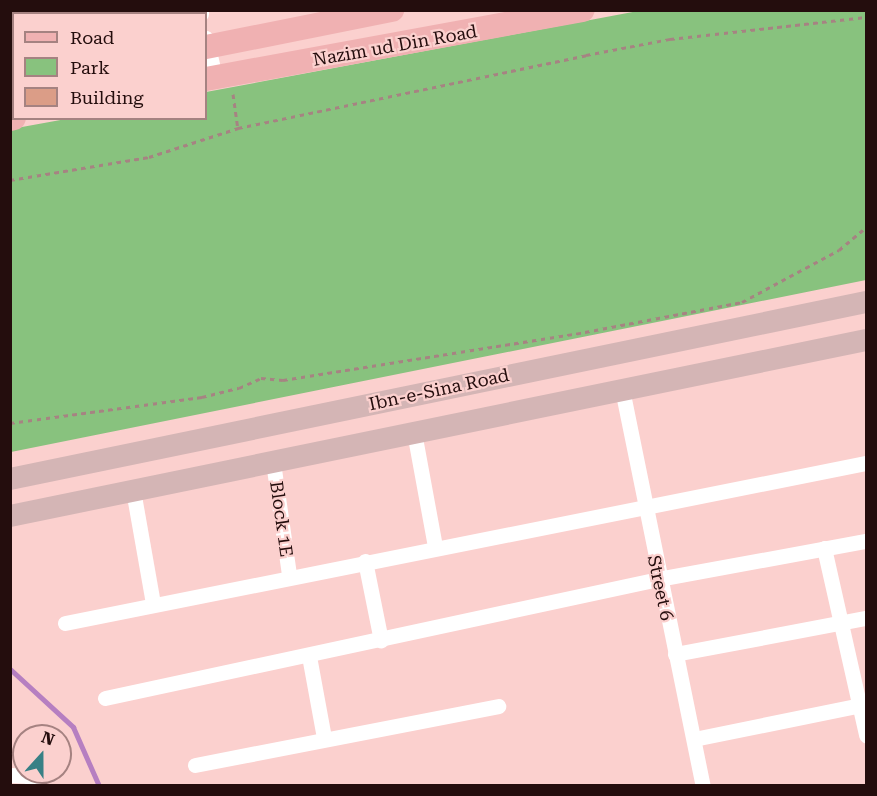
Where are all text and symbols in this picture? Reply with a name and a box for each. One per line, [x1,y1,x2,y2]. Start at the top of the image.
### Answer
legend [12,12,207,120]
street label: Nazim ud Din Road [311,21,479,71]
text: Road [70,27,114,48]
text: Park [70,57,110,78]
text: Building [70,87,144,108]
street label: Ibn-e-Sina Road [367,365,511,415]
street label: Block 1E [265,480,297,558]
street label: Street 6 [643,553,677,623]
north arrow [12,724,72,784]
text: N [39,728,57,750]

